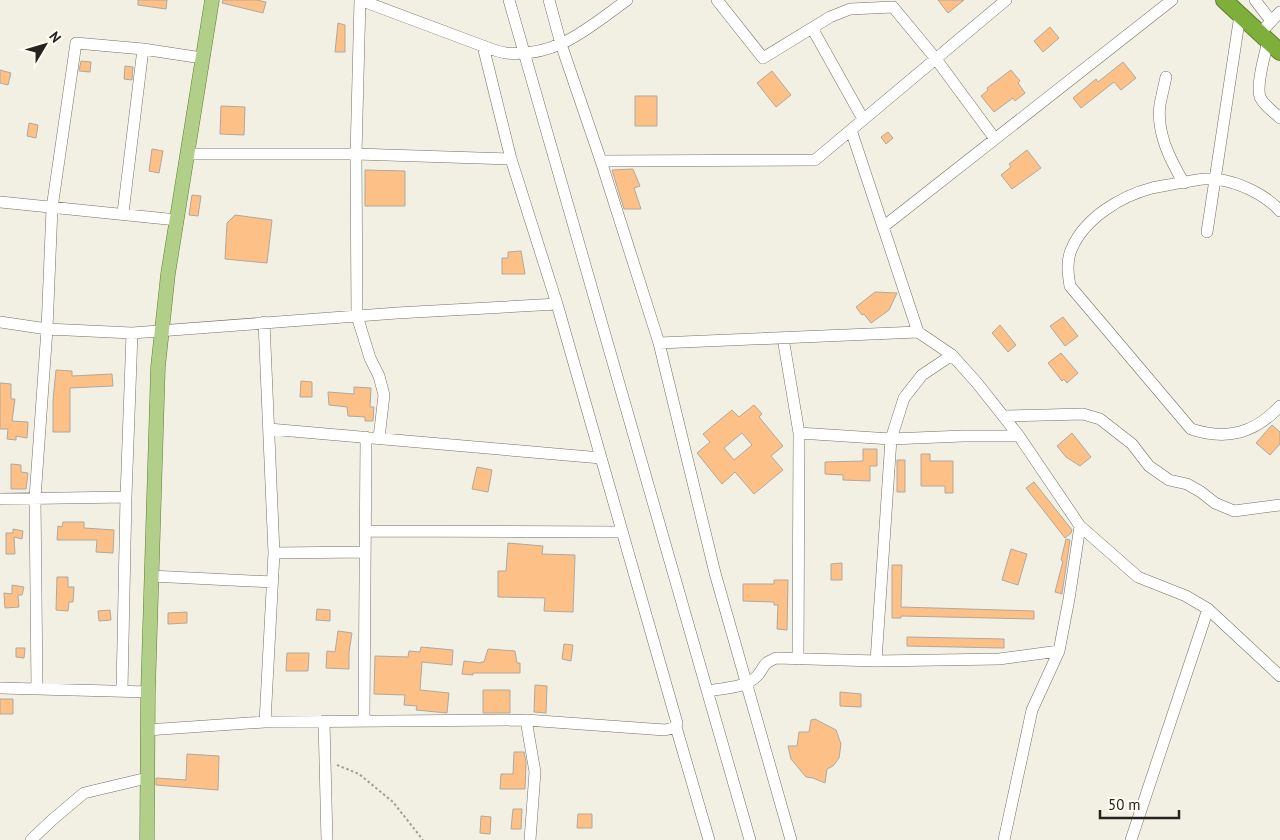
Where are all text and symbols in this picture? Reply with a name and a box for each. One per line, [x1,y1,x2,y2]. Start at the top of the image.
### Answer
north arrow [20,20,70,70]
text: N [45,28,65,46]
scale bar [1100,788,1179,820]
text: 50 m [1108,795,1141,814]

